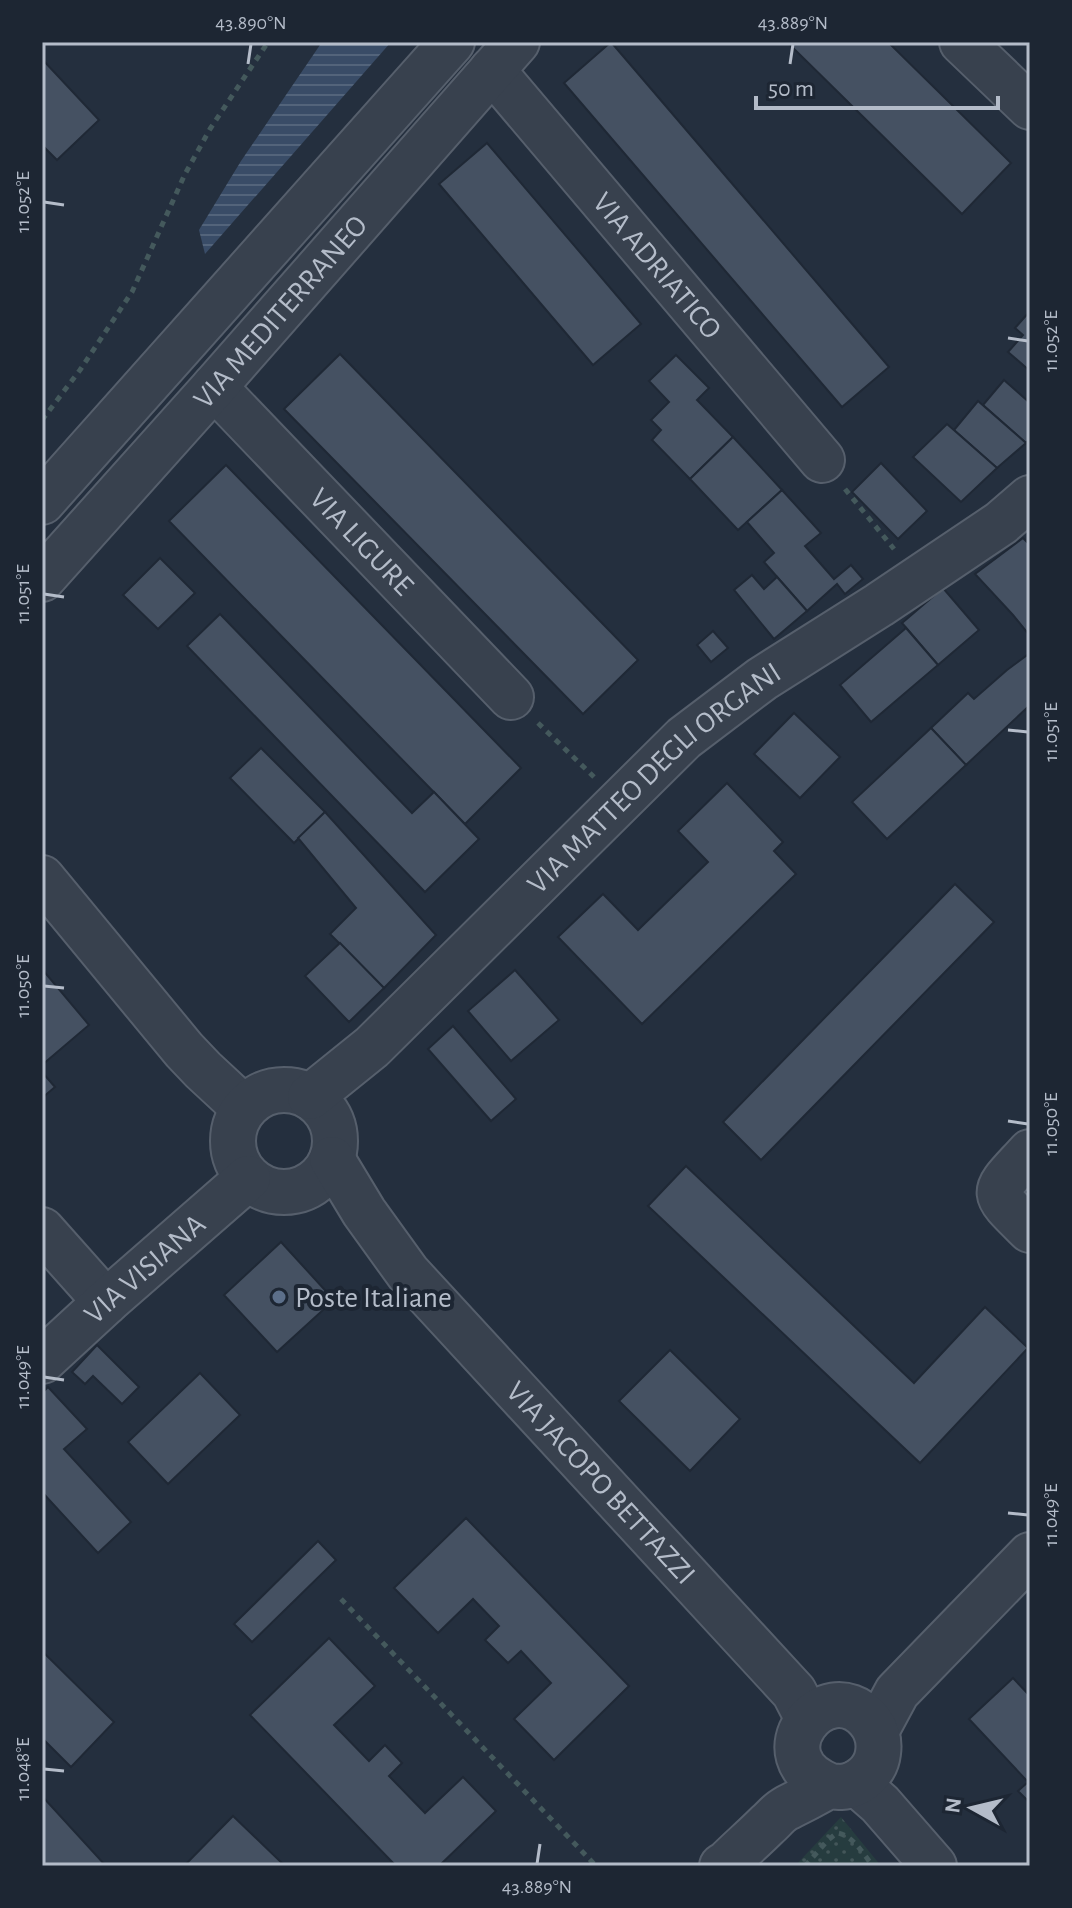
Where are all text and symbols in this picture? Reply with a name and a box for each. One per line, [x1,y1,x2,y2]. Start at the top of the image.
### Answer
text: 43.890°N [215,13,287,33]
text: 43.889°N [758,13,828,33]
scale bar [756,60,998,110]
text: 50 m [768,77,814,101]
text: 11.052°E [13,171,33,233]
street label: VIA ADRIATICO [587,187,727,345]
street label: VIA MEDITERRANEO [188,210,373,415]
text: 11.052°E [1041,310,1061,372]
street label: VIA LIGURE [304,483,419,601]
text: 11.051°E [13,564,33,624]
street label: VIA MATTEO DEGLI ORGANI [522,657,786,900]
text: 11.051°E [1041,702,1061,762]
text: 11.050°E [13,954,33,1018]
text: 11.050°E [1041,1092,1061,1156]
street label: VIA VISIANA [79,1209,211,1330]
place label: Poste Italiane [295,1283,452,1313]
marker: Poste Italiane [270,1288,288,1306]
text: 11.049°E [13,1345,33,1409]
street label: VIA JACOPO BETTAZZI [500,1376,700,1590]
text: 11.049°E [1041,1483,1061,1547]
text: 11.048°E [13,1737,33,1801]
north arrow [932,1768,1012,1848]
text: N [941,1796,965,1814]
text: 43.889°N [502,1877,572,1897]

